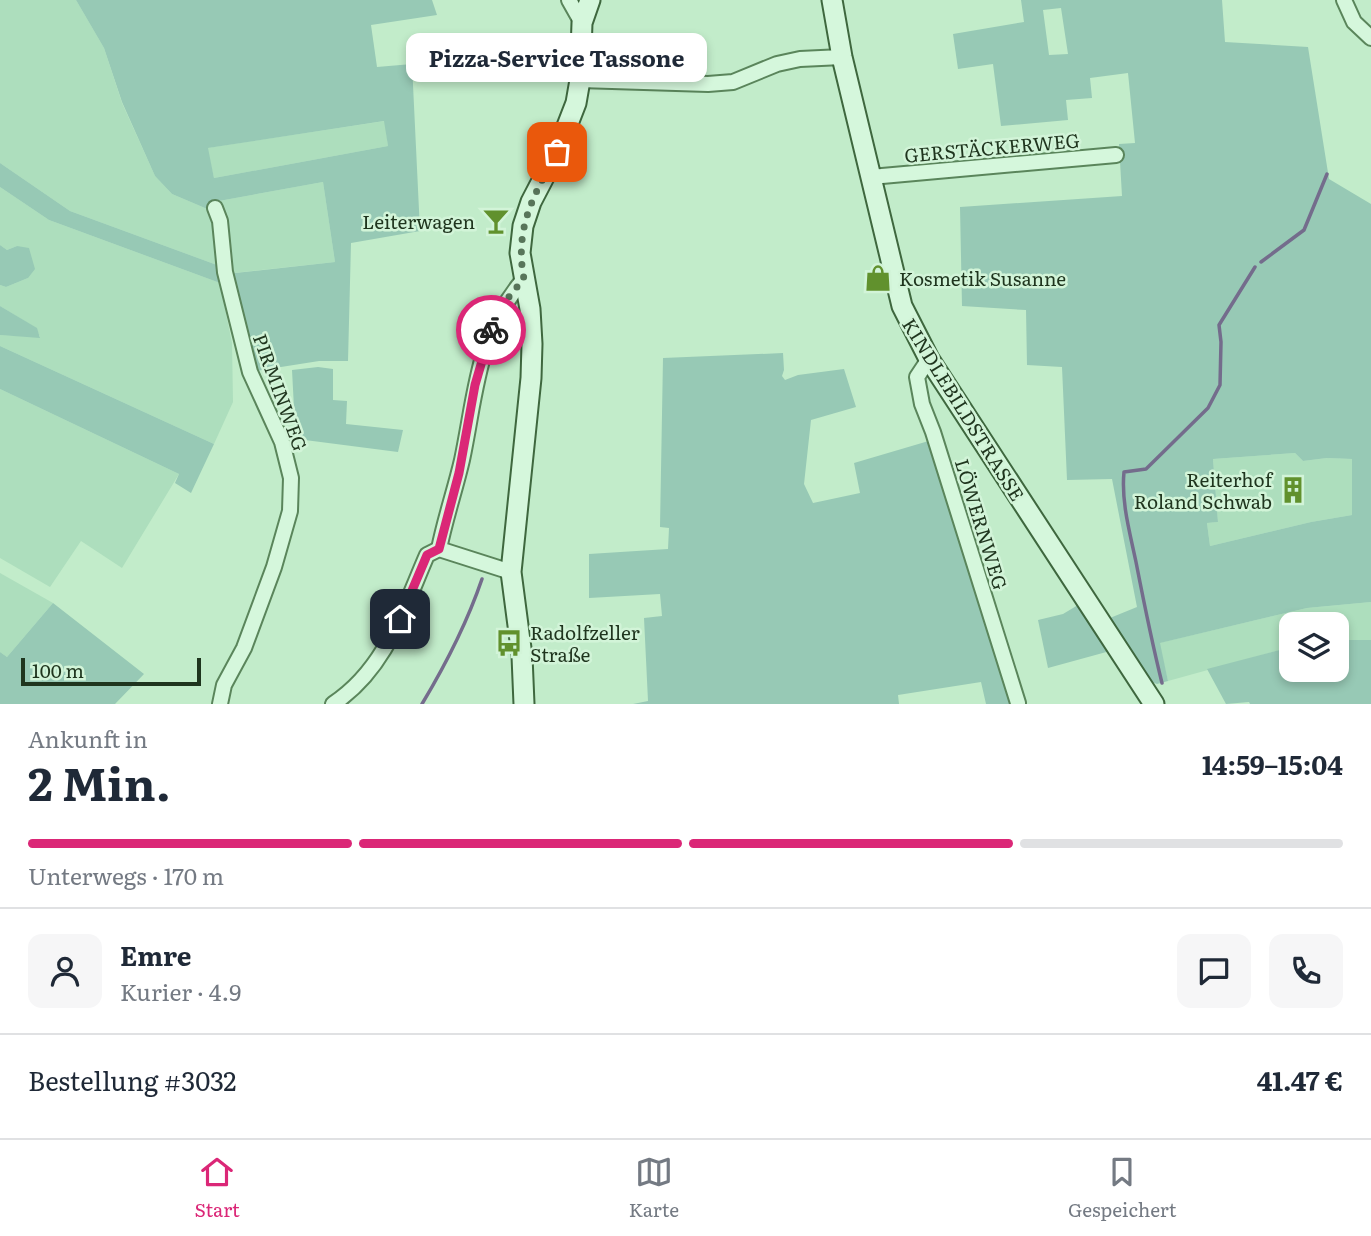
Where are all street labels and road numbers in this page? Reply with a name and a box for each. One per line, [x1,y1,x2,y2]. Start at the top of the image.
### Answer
street label: GERSTÄCKERWEG [903,125,1081,169]
street label: KINDLEBILDSTRASSE [896,312,1032,506]
street label: PIRMINWEG [247,330,315,454]
street label: LÖWERNWEG [949,455,1015,593]

